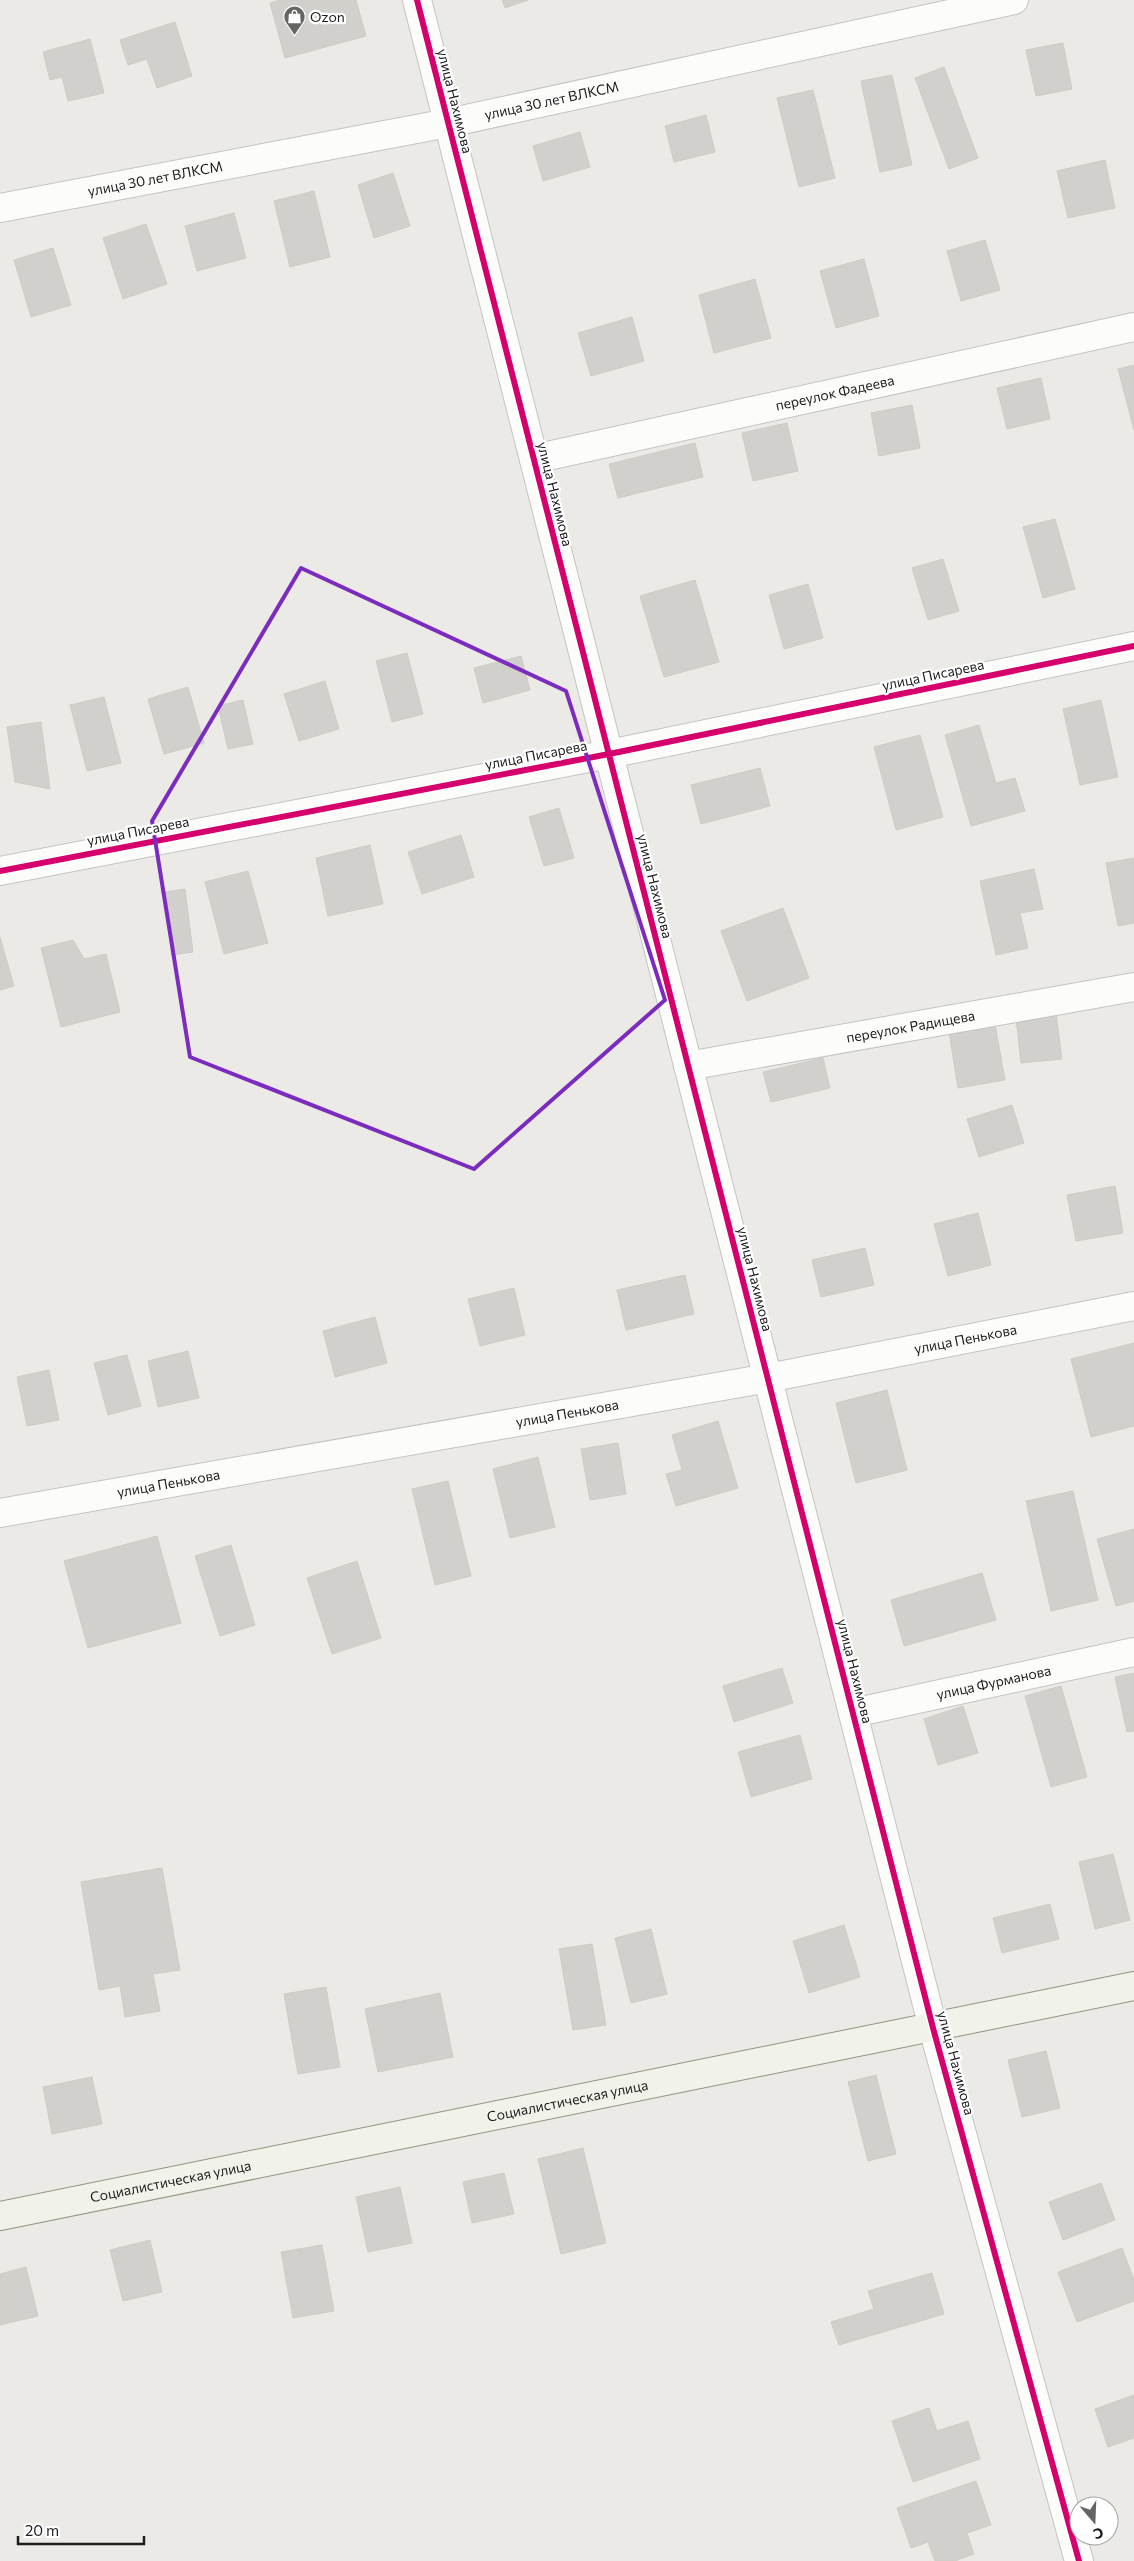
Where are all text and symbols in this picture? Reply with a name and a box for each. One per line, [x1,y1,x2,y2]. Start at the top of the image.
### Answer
shop icon: Ozon [282,5,306,36]
place label: Ozon [310,8,345,25]
street label: улица Нахимова [434,47,477,155]
street label: улица 30 лет ВЛКСМ [483,77,620,123]
street label: улица 30 лет ВЛКСМ [86,157,224,199]
street label: переулок Фадеева [774,371,896,414]
street label: улица Нахимова [534,440,577,548]
street label: улица Писарева [880,655,985,694]
street label: улица Писарева [483,736,589,773]
street label: улица Писарева [85,812,191,849]
street label: улица Нахимова [634,832,677,940]
street label: переулок Радищева [845,1006,976,1046]
street label: улица Нахимова [734,1225,777,1333]
street label: улица Пенькова [913,1320,1018,1357]
street label: улица Пенькова [514,1395,620,1430]
street label: улица Пенькова [115,1466,221,1500]
street label: улица Нахимова [834,1617,877,1725]
street label: улица Фурманова [935,1661,1052,1703]
street label: улица Нахимова [934,2009,979,2117]
street label: Социалистическая улица [485,2076,649,2125]
street label: Социалистическая улица [88,2156,252,2206]
north arrow [1069,2496,1119,2546]
scale bar [18,2514,144,2546]
text: 20 m [25,2521,59,2539]
text: С [1091,2524,1106,2543]

